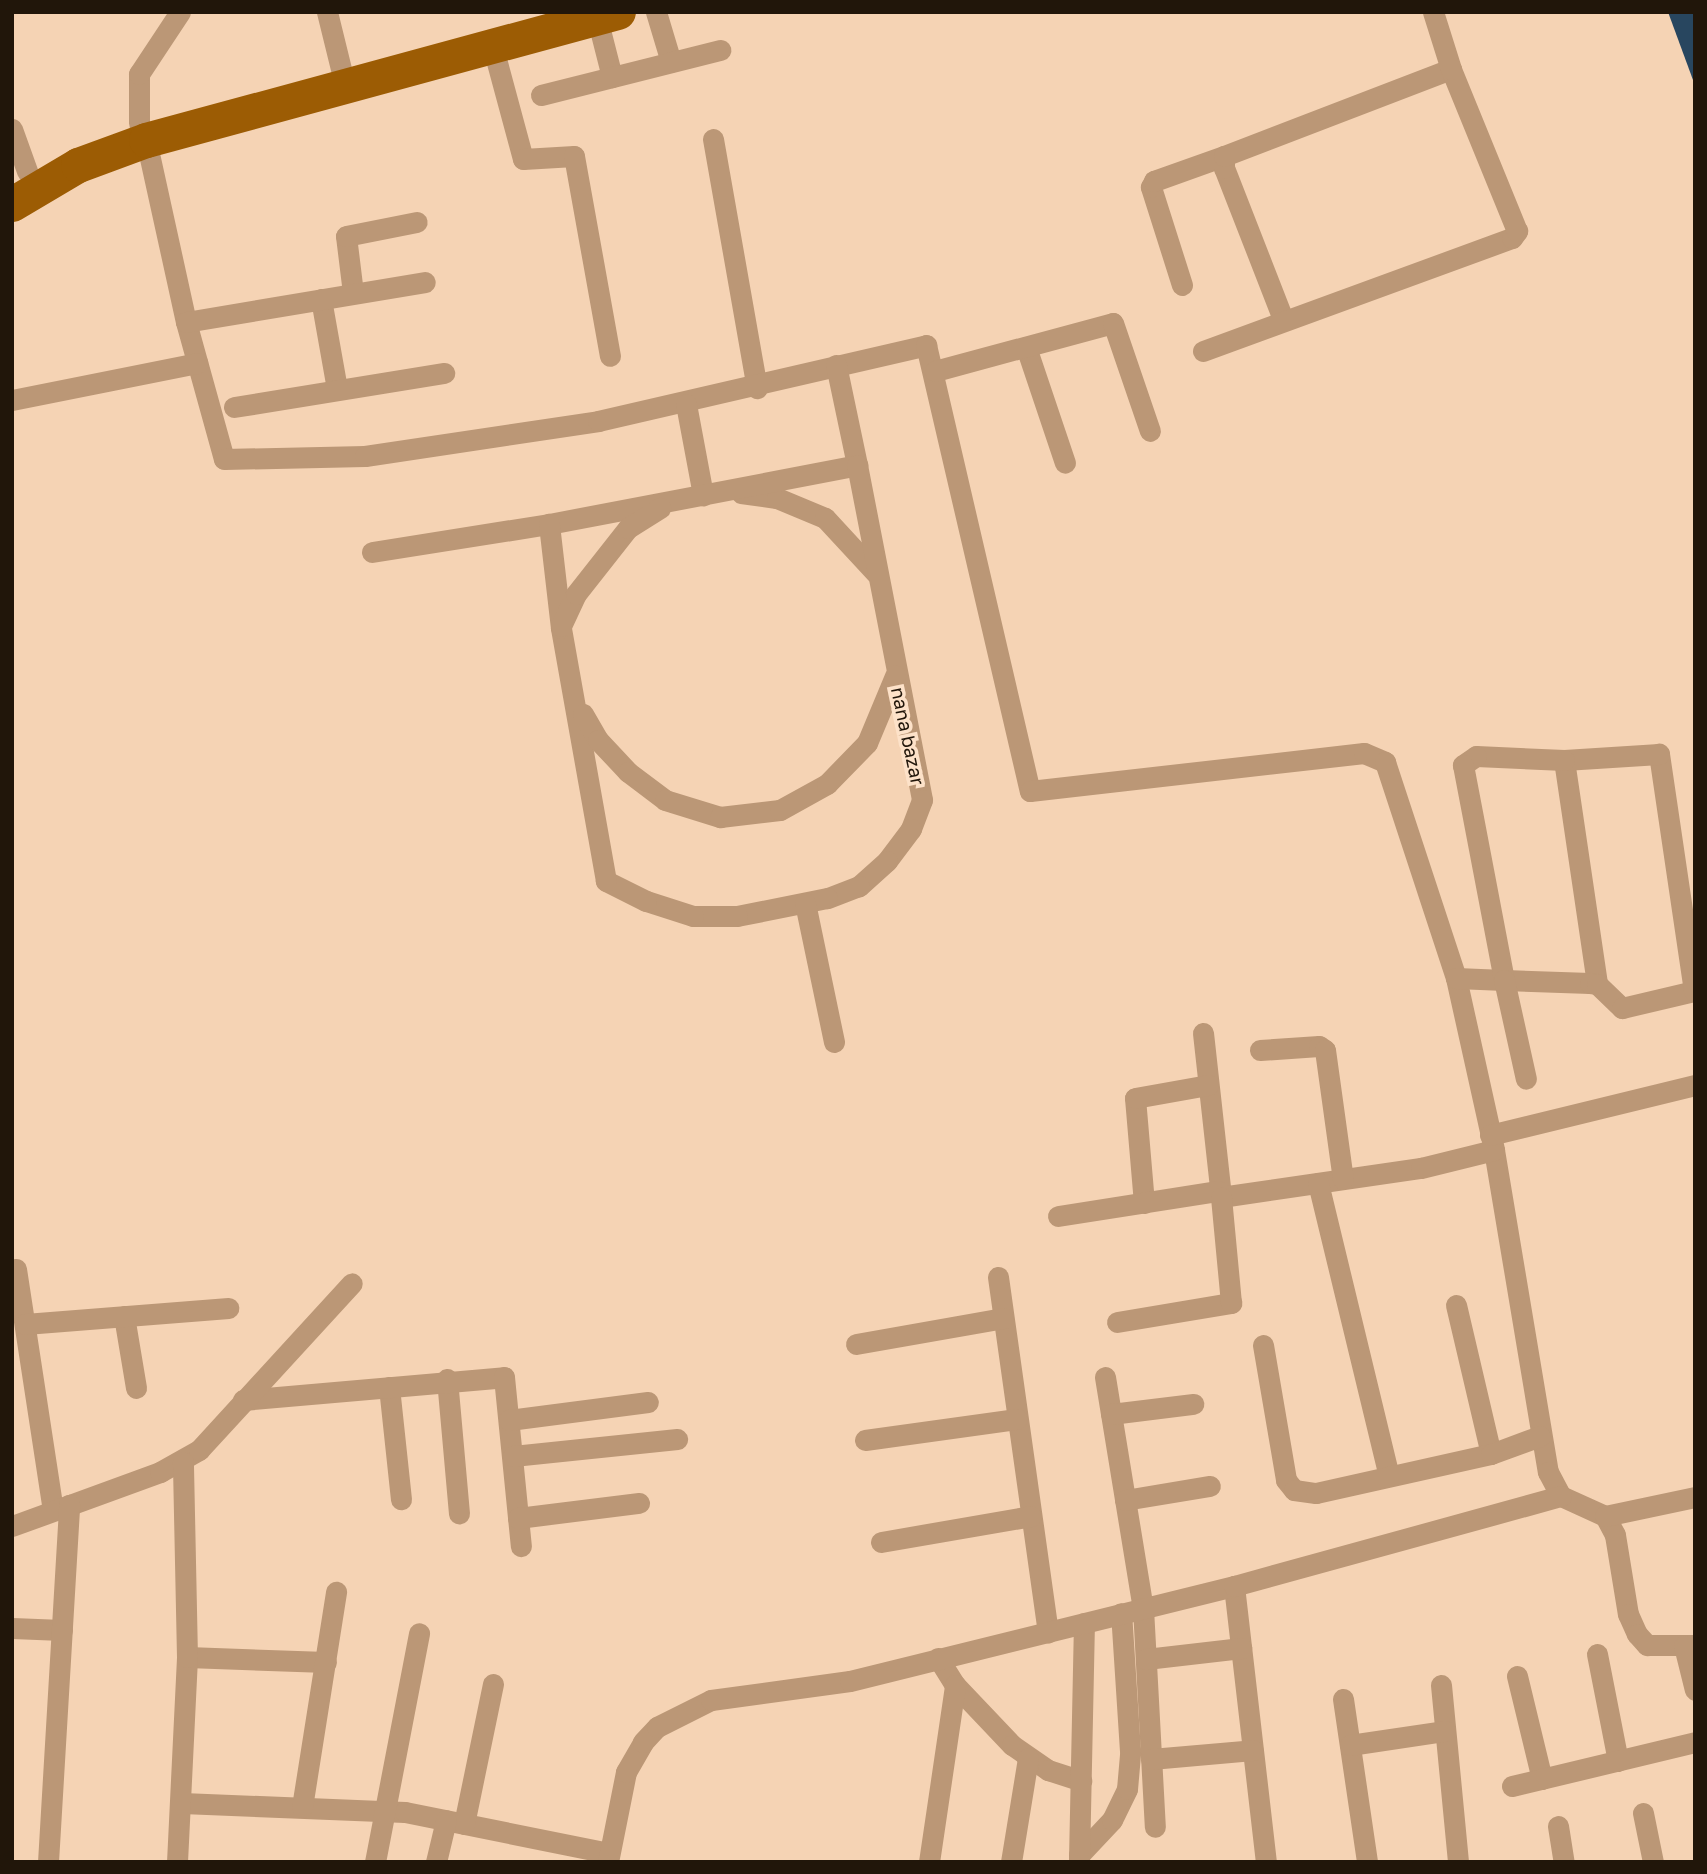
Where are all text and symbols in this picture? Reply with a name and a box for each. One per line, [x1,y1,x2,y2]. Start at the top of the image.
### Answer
street label: nana bazar [886,685,930,787]

